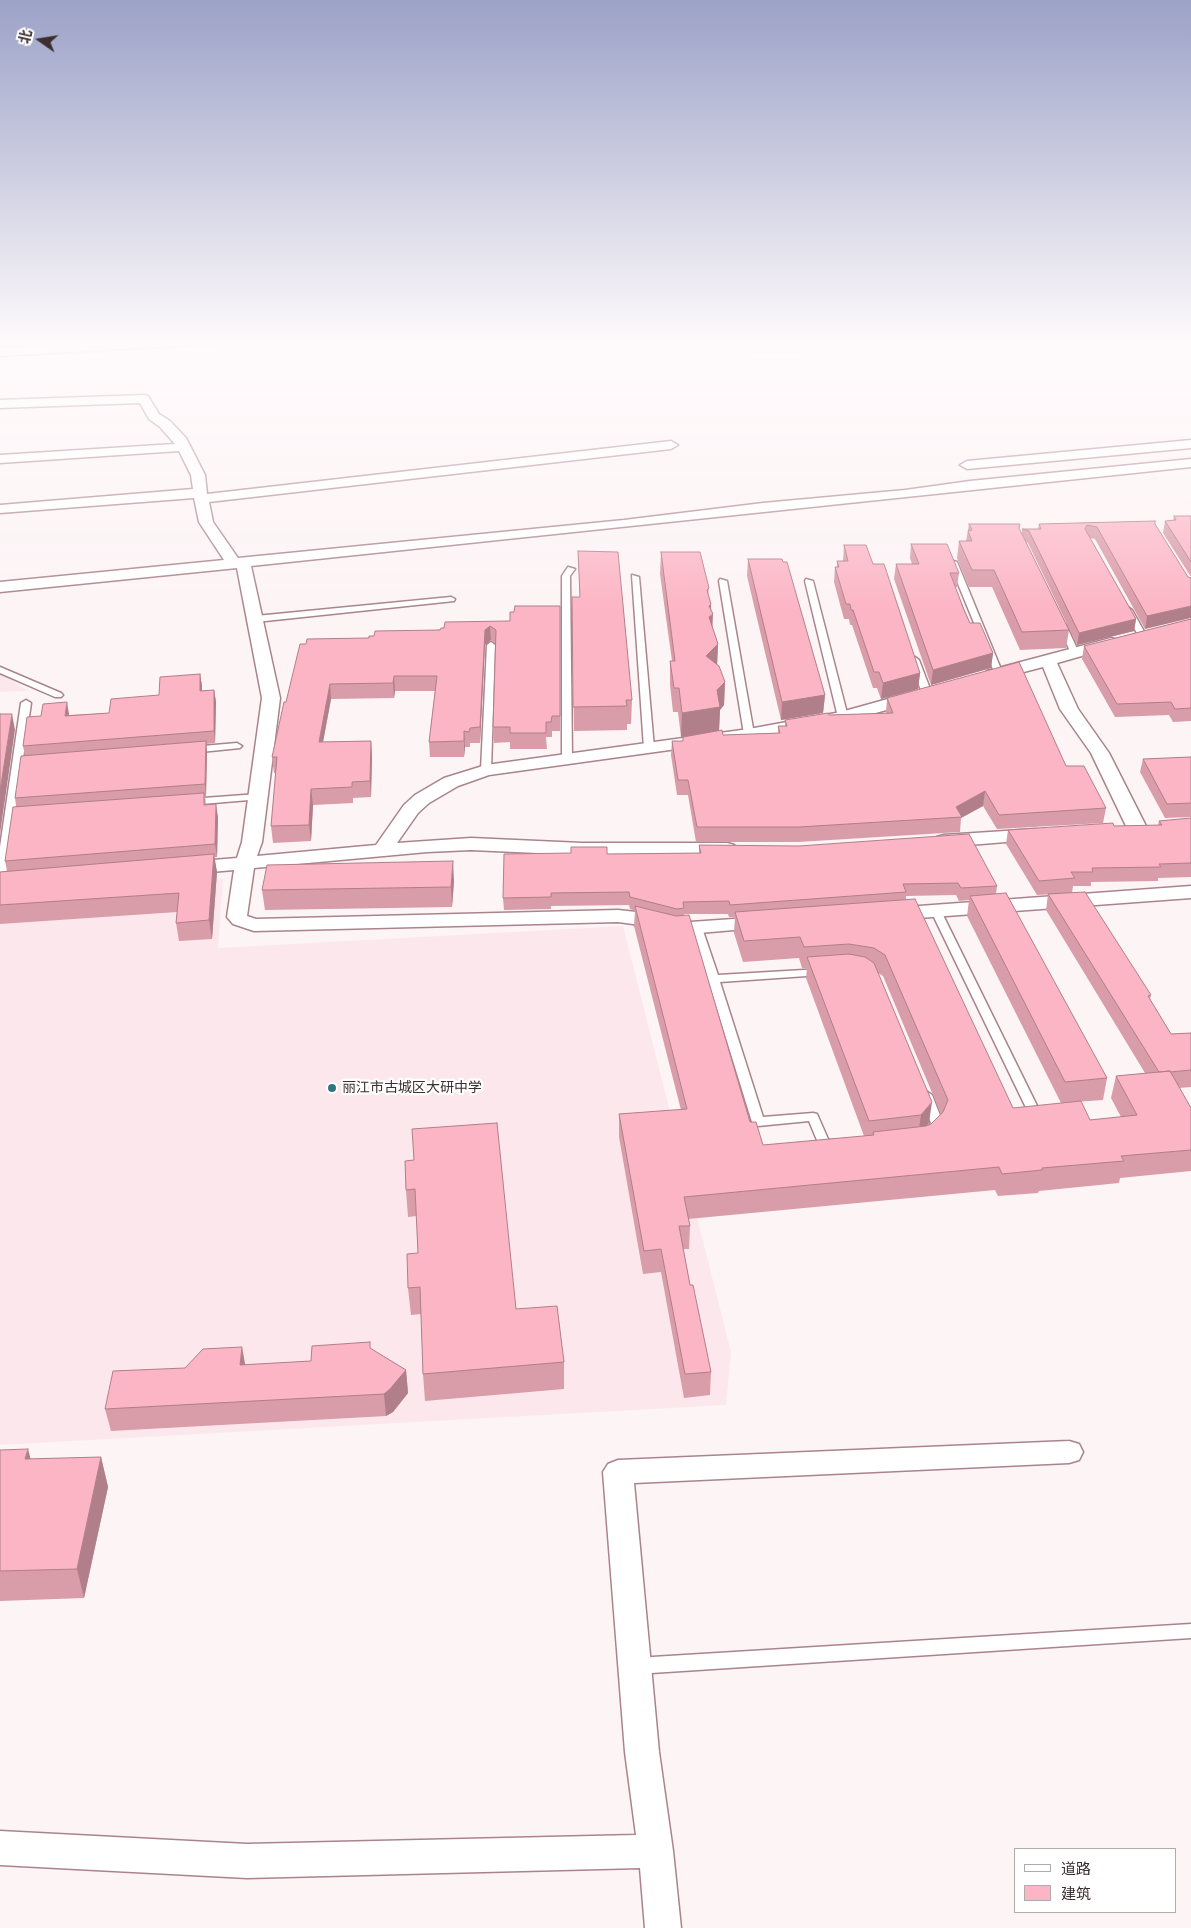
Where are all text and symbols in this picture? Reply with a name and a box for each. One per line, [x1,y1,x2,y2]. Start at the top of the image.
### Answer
north arrow [15,15,65,65]
text: 北 [16,28,35,45]
place label: 丽江市古城区大研中学 [342,1080,482,1096]
marker: 丽江市古城区大研中学 [326,1082,338,1094]
legend [1014,1848,1176,1913]
text: 道路 [1061,1860,1091,1877]
text: 建筑 [1061,1885,1091,1902]

